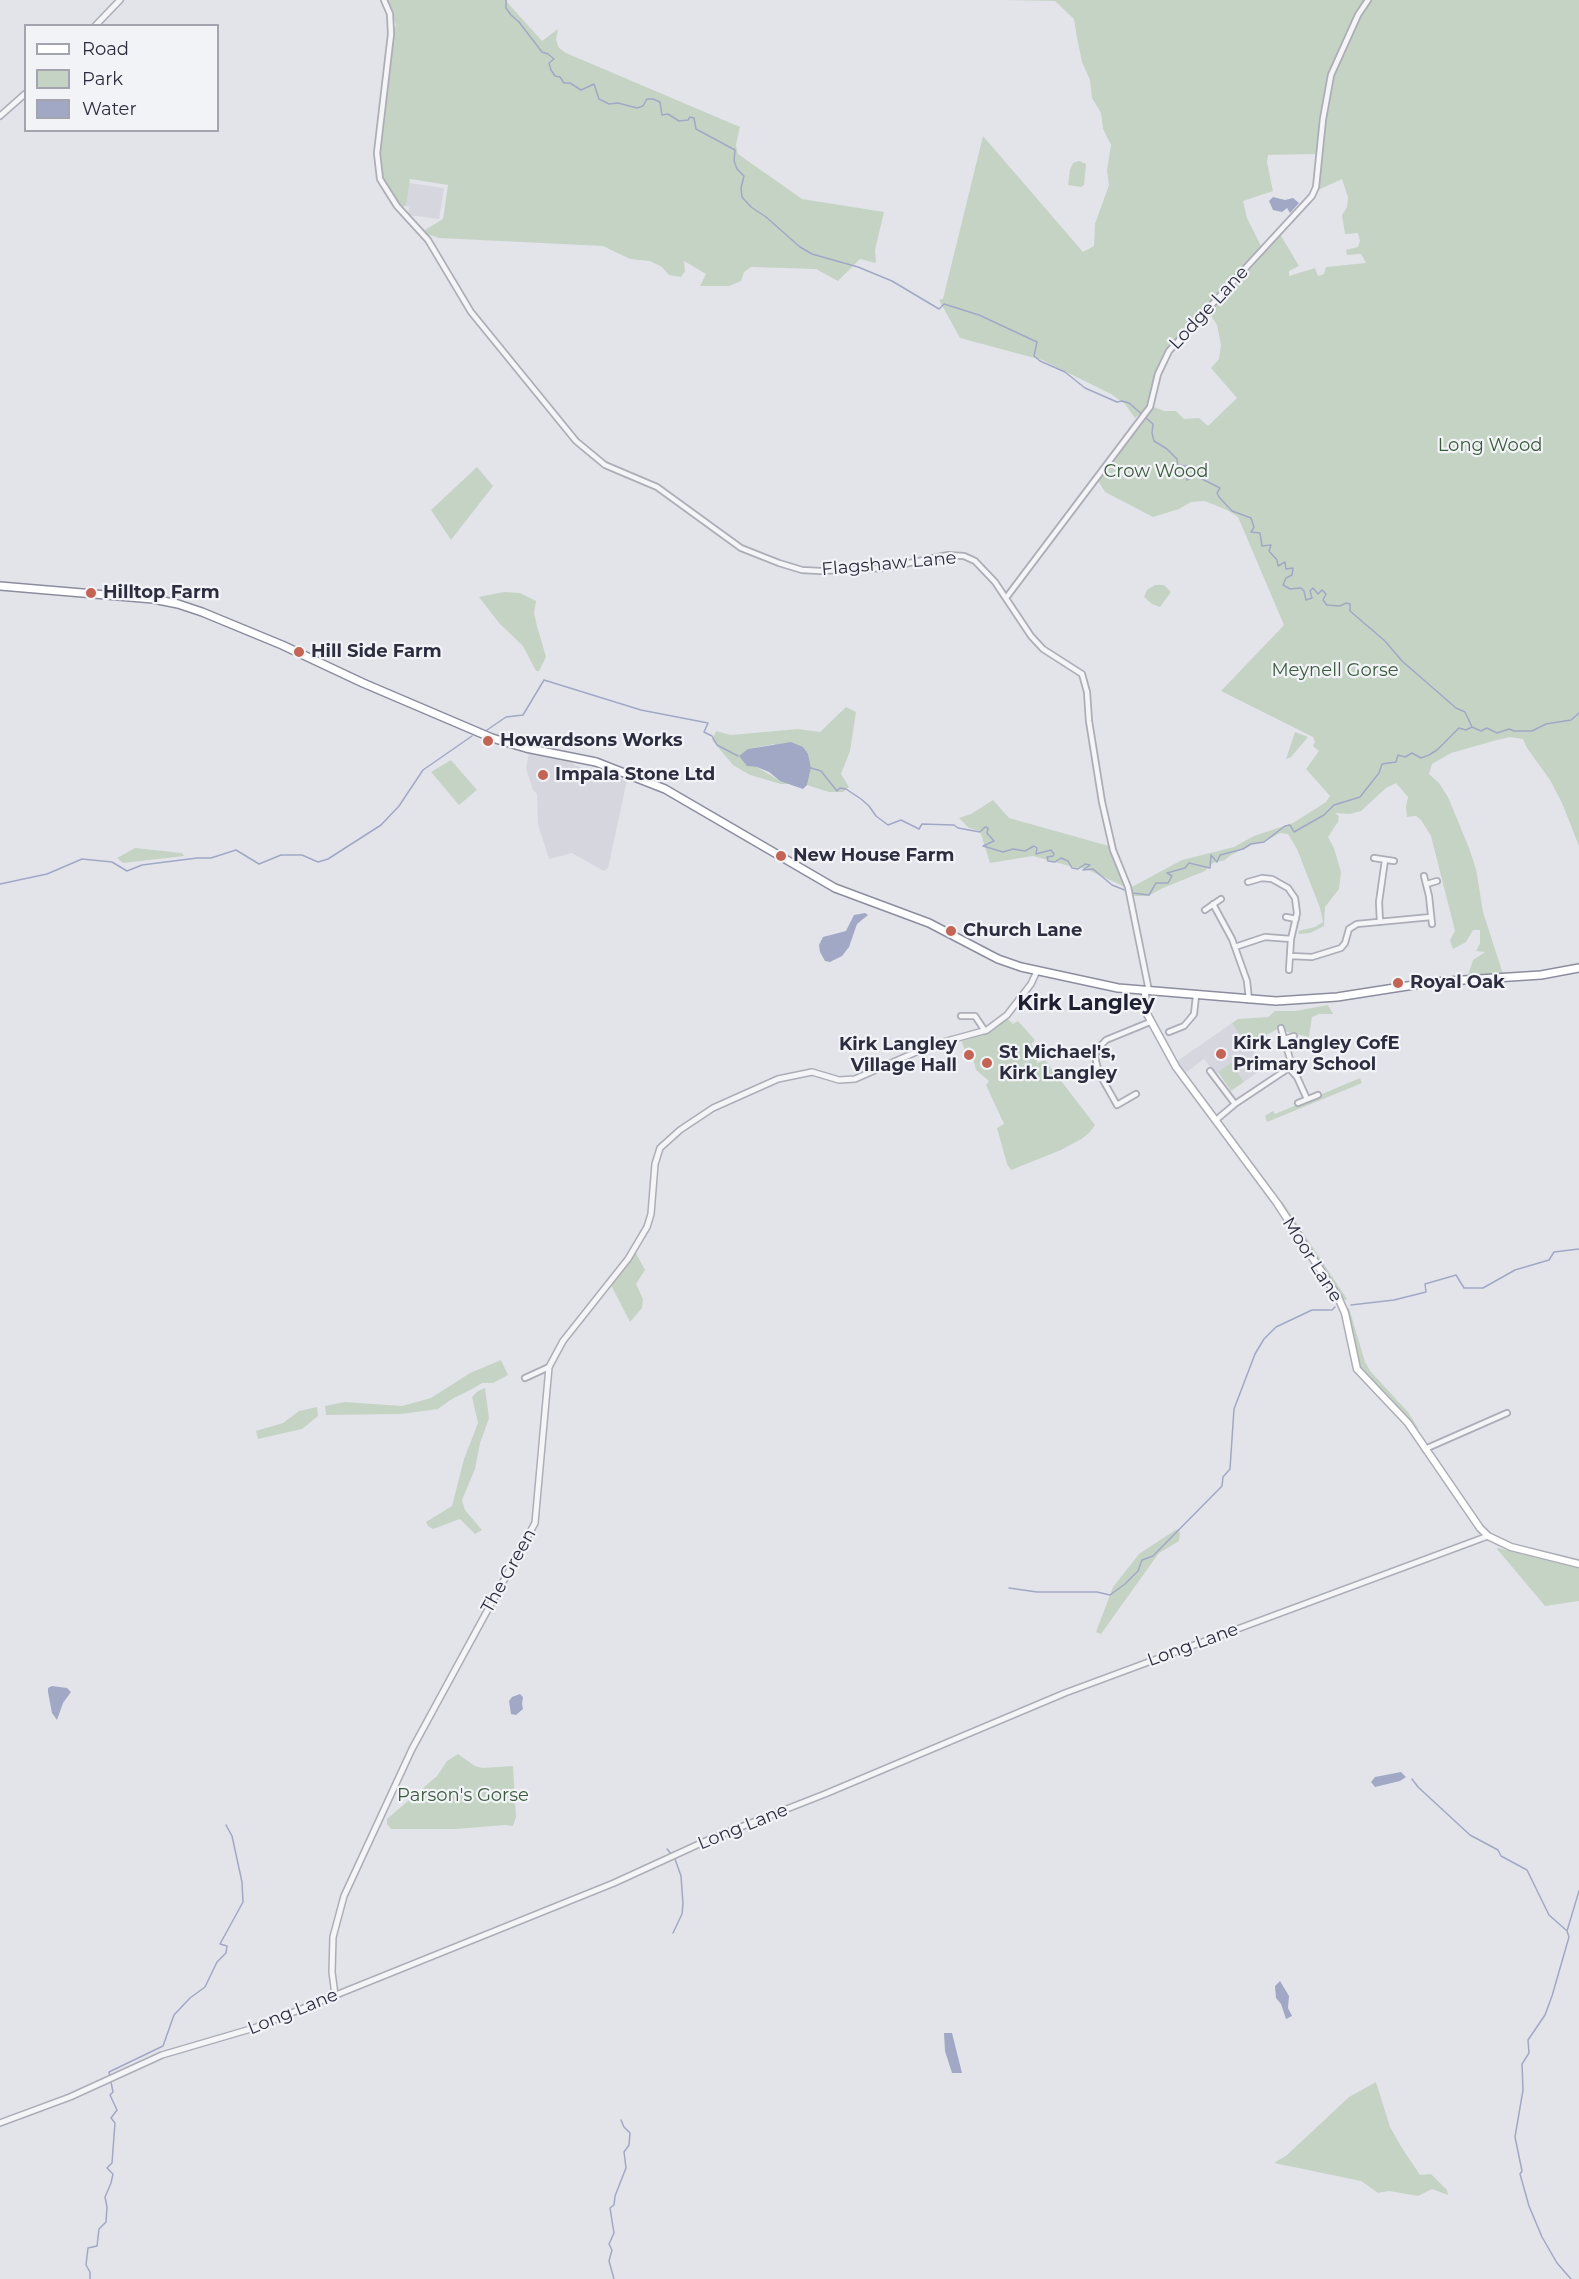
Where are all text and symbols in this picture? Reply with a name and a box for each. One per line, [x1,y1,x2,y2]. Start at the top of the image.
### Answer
legend [24,24,219,132]
text: Road [82,38,129,60]
text: Park [82,68,123,90]
text: Water [82,98,137,120]
street label: Lodge Lane [1165,262,1253,354]
park label: Long Wood [1438,435,1542,457]
park label: Crow Wood [1103,461,1209,483]
street label: Flagshaw Lane [821,547,957,581]
place label: Hilltop Farm [103,582,220,604]
marker: Hilltop Farm [84,586,98,600]
place label: Hill Side Farm [311,641,442,663]
marker: Hill Side Farm [292,645,306,659]
park label: Meynell Gorse [1271,660,1399,682]
place label: Howardsons Works [500,730,683,752]
marker: Howardsons Works [481,734,495,748]
place label: Impala Stone Ltd [555,764,715,786]
marker: Impala Stone Ltd [536,768,550,782]
place label: New House Farm [793,845,954,867]
marker: New House Farm [774,849,788,863]
place label: Church Lane [963,920,1082,942]
marker: Church Lane [944,924,958,938]
place label: Royal Oak [1410,972,1505,994]
marker: Royal Oak [1391,976,1405,990]
district label: Kirk Langley [1017,991,1155,1017]
place label: Kirk Langley CofE Primary School [1233,1033,1400,1076]
place label: Kirk Langley Village Hall [839,1034,957,1076]
place label: St Michael's, Kirk Langley [999,1042,1117,1084]
marker: Kirk Langley CofE Primary School [1214,1047,1228,1061]
marker: Kirk Langley Village Hall [962,1048,976,1062]
marker: St Michael's, Kirk Langley [980,1056,994,1070]
street label: Moor Lane [1277,1214,1347,1306]
street label: The Green [477,1525,541,1617]
street label: Long Lane [1145,1619,1241,1671]
park label: Parson's Gorse [397,1785,529,1807]
street label: Long Lane [695,1799,791,1855]
street label: Long Lane [245,1984,341,2040]

